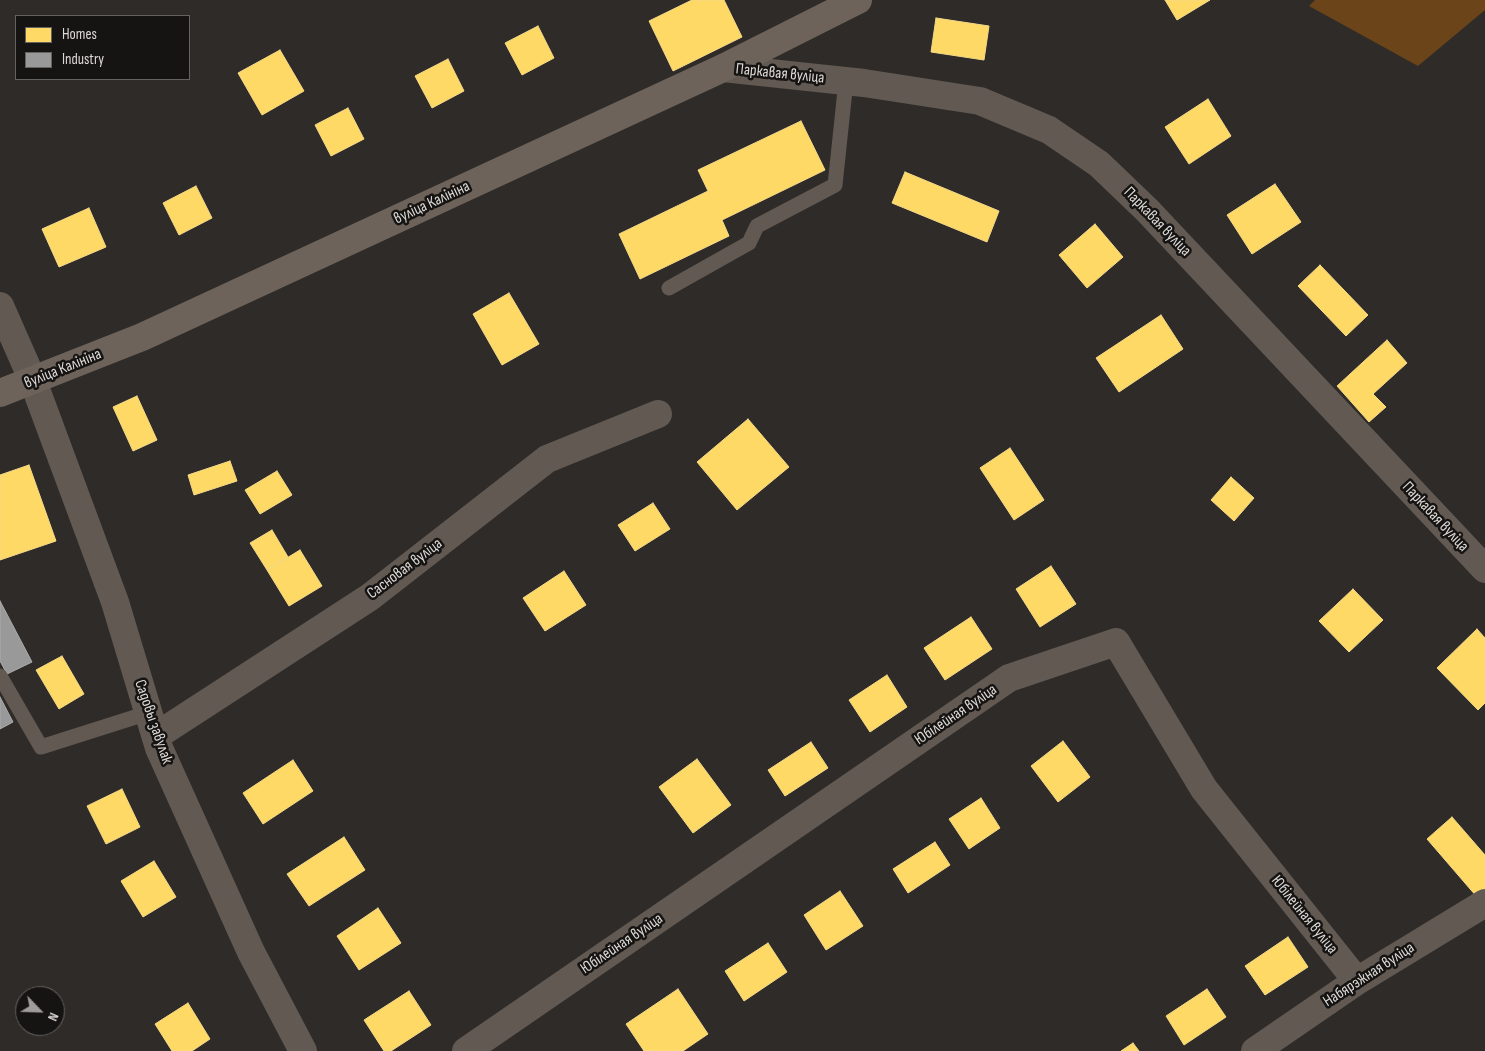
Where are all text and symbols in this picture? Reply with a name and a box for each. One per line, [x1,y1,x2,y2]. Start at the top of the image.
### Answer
legend [15,15,190,80]
text: Homes [62,25,97,44]
text: Industry [62,50,104,69]
street label: Паркавая вуліца [735,60,825,88]
street label: вуліца Калініна [391,177,473,229]
street label: Паркавая вуліца [1119,183,1195,261]
street label: вуліца Калініна [22,345,104,393]
street label: Паркавая вуліца [1398,478,1472,556]
street label: Сасновая вуліца [364,535,446,603]
street label: Садовы завулак [130,677,176,767]
street label: Юбілейная вуліца [911,680,1001,750]
street label: Юбілейная вуліца [1267,872,1341,958]
street label: Юбілейная вуліца [577,909,667,979]
street label: Набярэжная вуліца [1320,938,1418,1012]
north arrow [15,986,65,1036]
text: N [44,1010,63,1024]

